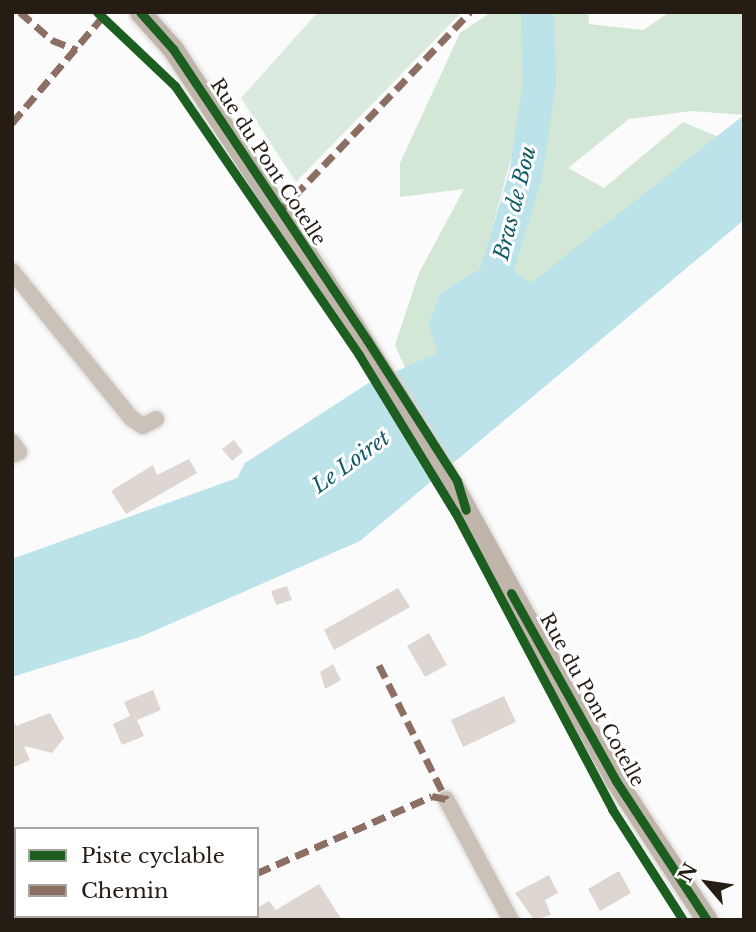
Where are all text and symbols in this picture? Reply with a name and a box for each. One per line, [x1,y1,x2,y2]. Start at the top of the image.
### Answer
street label: Rue du Pont Cotelle [205,74,331,250]
water label: Bras de Bou [489,143,541,263]
water label: Le Loiret [307,425,395,499]
street label: Rue du Pont Cotelle [535,609,649,791]
legend [14,827,259,918]
text: Piste cyclable [81,843,225,869]
north arrow [672,848,742,918]
text: N [674,859,703,886]
text: Chemin [81,878,169,904]

